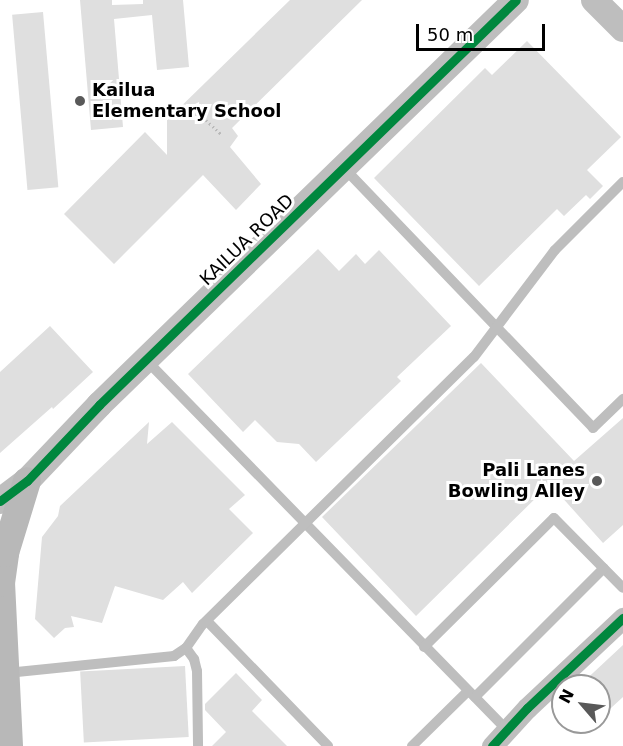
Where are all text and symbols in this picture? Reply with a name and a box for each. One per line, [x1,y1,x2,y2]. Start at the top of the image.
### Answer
scale bar [419,12,548,50]
text: 50 m [427,24,473,45]
place label: Kailua Elementary School [92,80,281,122]
marker: Kailua Elementary School [73,94,87,108]
street label: KAILUA ROAD [196,190,298,290]
place label: Pali Lanes Bowling Alley [448,460,585,502]
marker: Pali Lanes Bowling Alley [590,474,604,488]
north arrow [551,674,611,734]
text: N [555,686,578,707]

